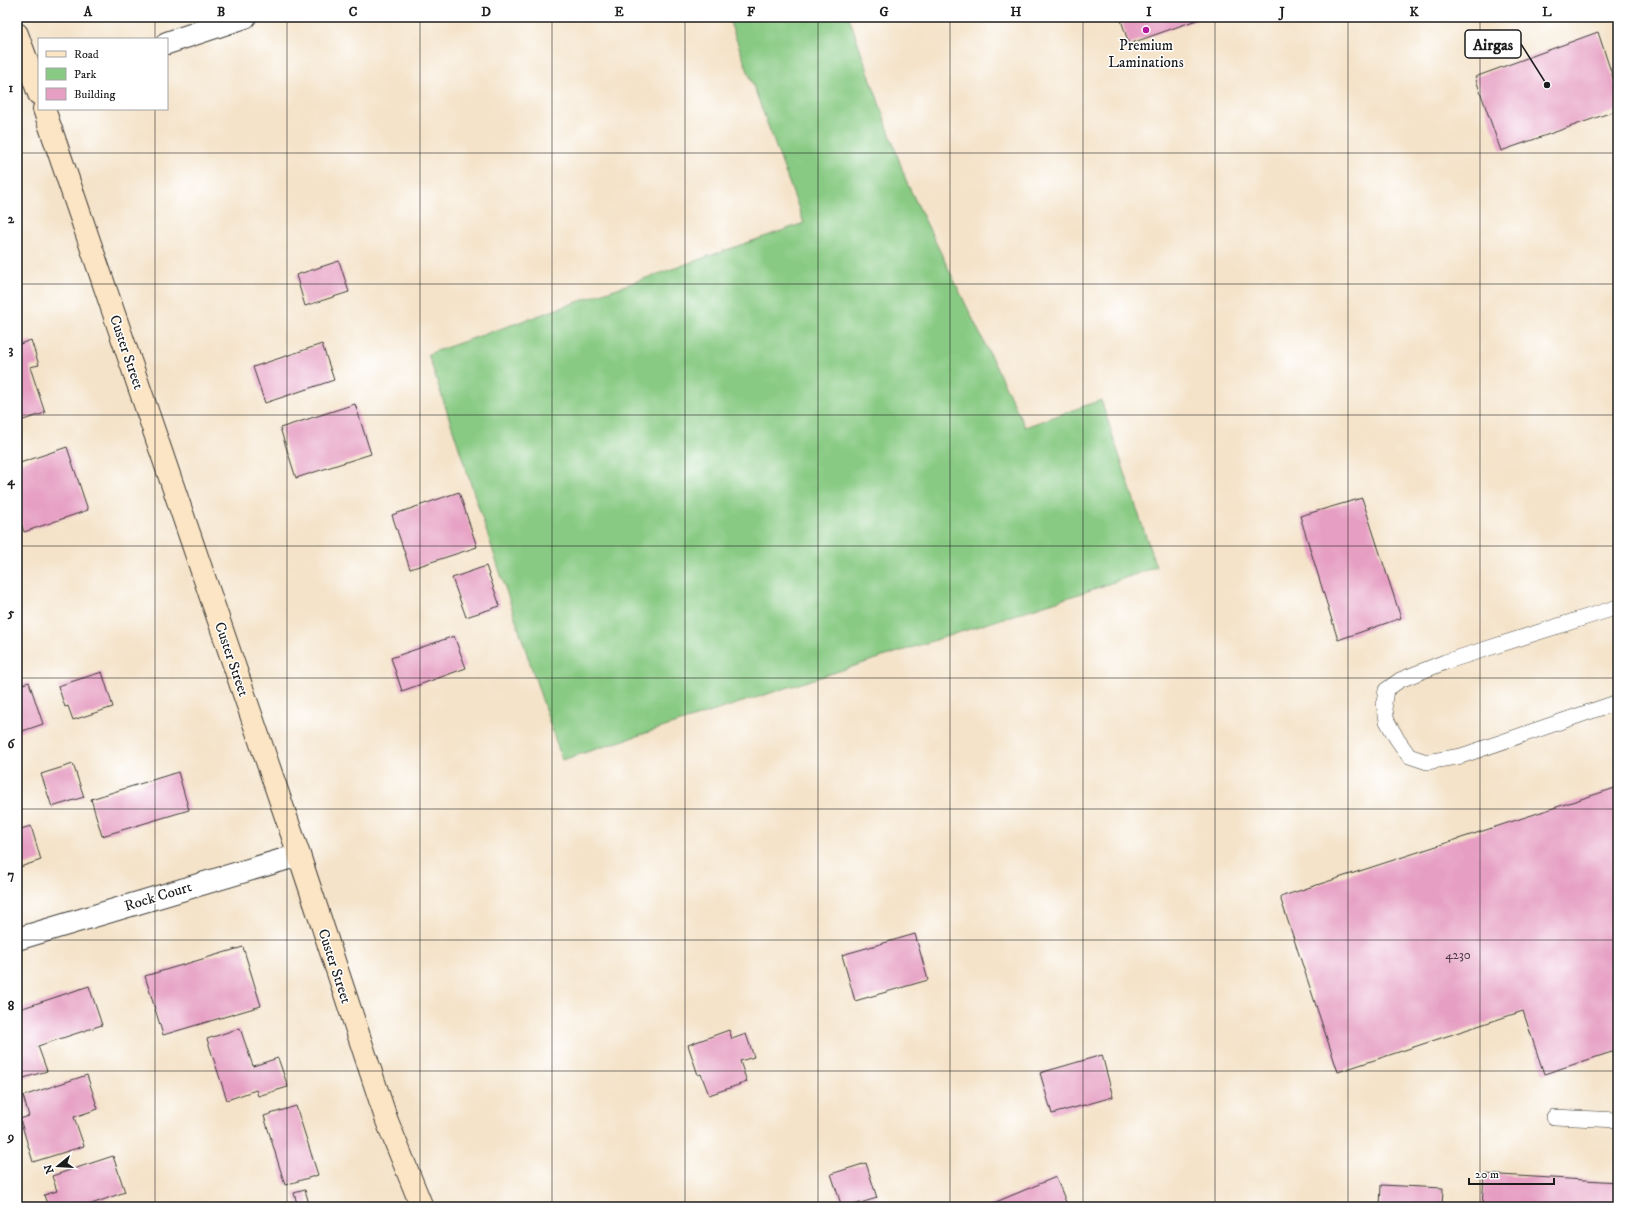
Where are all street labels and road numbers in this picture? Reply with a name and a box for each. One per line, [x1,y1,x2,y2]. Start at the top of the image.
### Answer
street label: Custer Street [105,312,148,392]
street label: Custer Street [210,619,253,699]
street label: Rock Court [122,877,194,916]
street label: Custer Street [314,926,356,1006]

